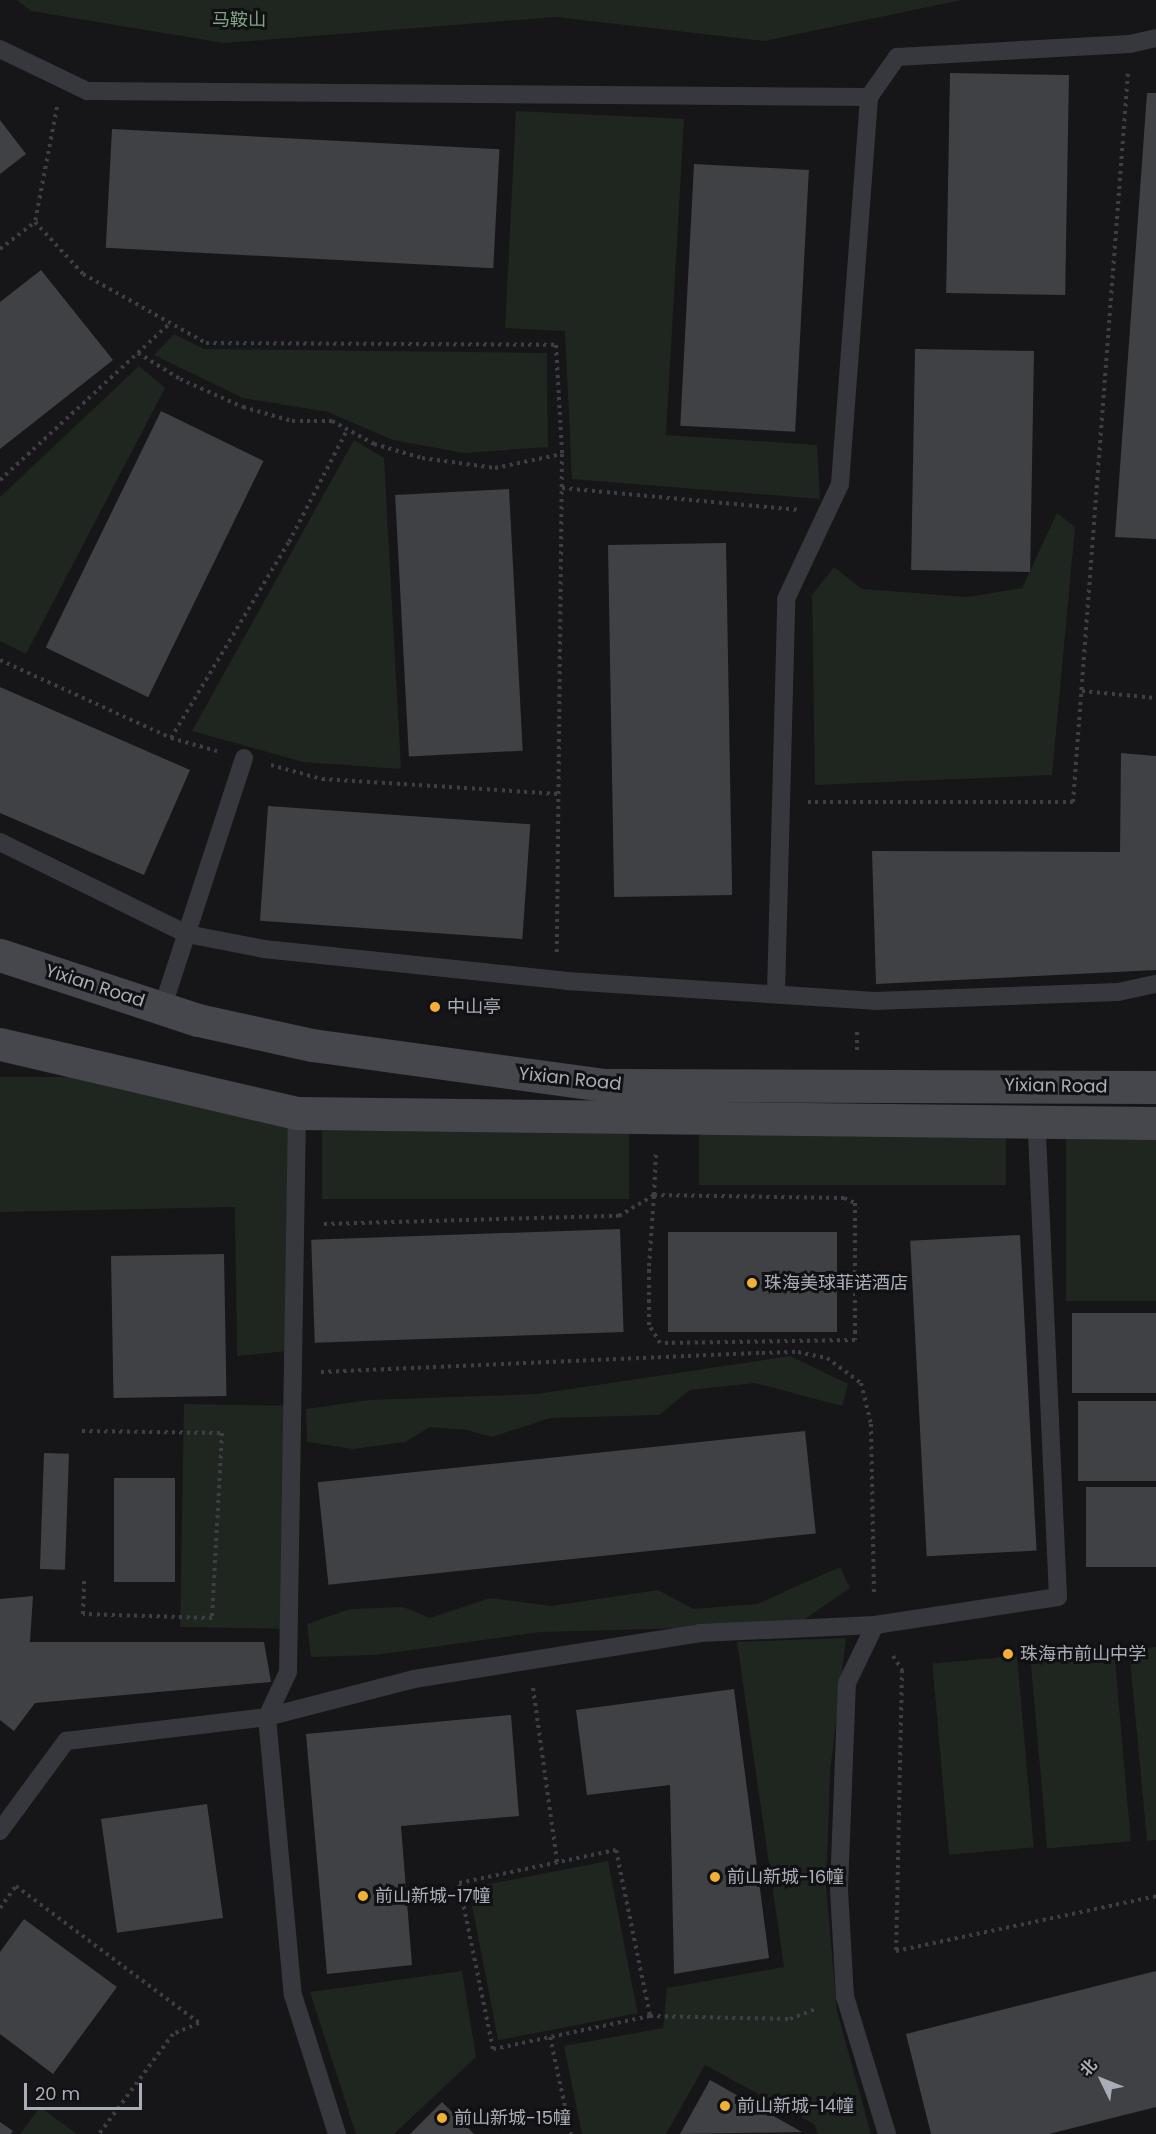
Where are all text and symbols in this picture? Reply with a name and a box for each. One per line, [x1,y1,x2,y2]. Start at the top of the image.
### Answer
park label: 马鞍山 [212,9,266,31]
street label: Yixian Road [43,960,147,1012]
place label: 中山亭 [447,996,501,1018]
marker: 中山亭 [428,1000,442,1014]
street label: Yixian Road [518,1063,622,1095]
street label: Yixian Road [1004,1074,1108,1098]
place label: 珠海美球菲诺酒店 [764,1272,908,1294]
marker: 珠海美球菲诺酒店 [745,1276,759,1290]
place label: 珠海市前山中学 [1020,1643,1146,1665]
marker: 珠海市前山中学 [1001,1647,1015,1661]
place label: 前山新城-16幢 [727,1866,844,1888]
marker: 前山新城-16幢 [708,1870,722,1884]
place label: 前山新城-17幢 [375,1885,491,1907]
marker: 前山新城-17幢 [356,1889,370,1903]
north arrow [1072,2050,1132,2110]
text: 北 [1075,2054,1102,2081]
scale bar [27,2071,146,2109]
text: 20 m [35,2081,80,2106]
place label: 前山新城-14幢 [737,2095,854,2117]
marker: 前山新城-14幢 [718,2099,732,2113]
place label: 前山新城-15幢 [454,2107,571,2129]
marker: 前山新城-15幢 [435,2111,449,2125]

